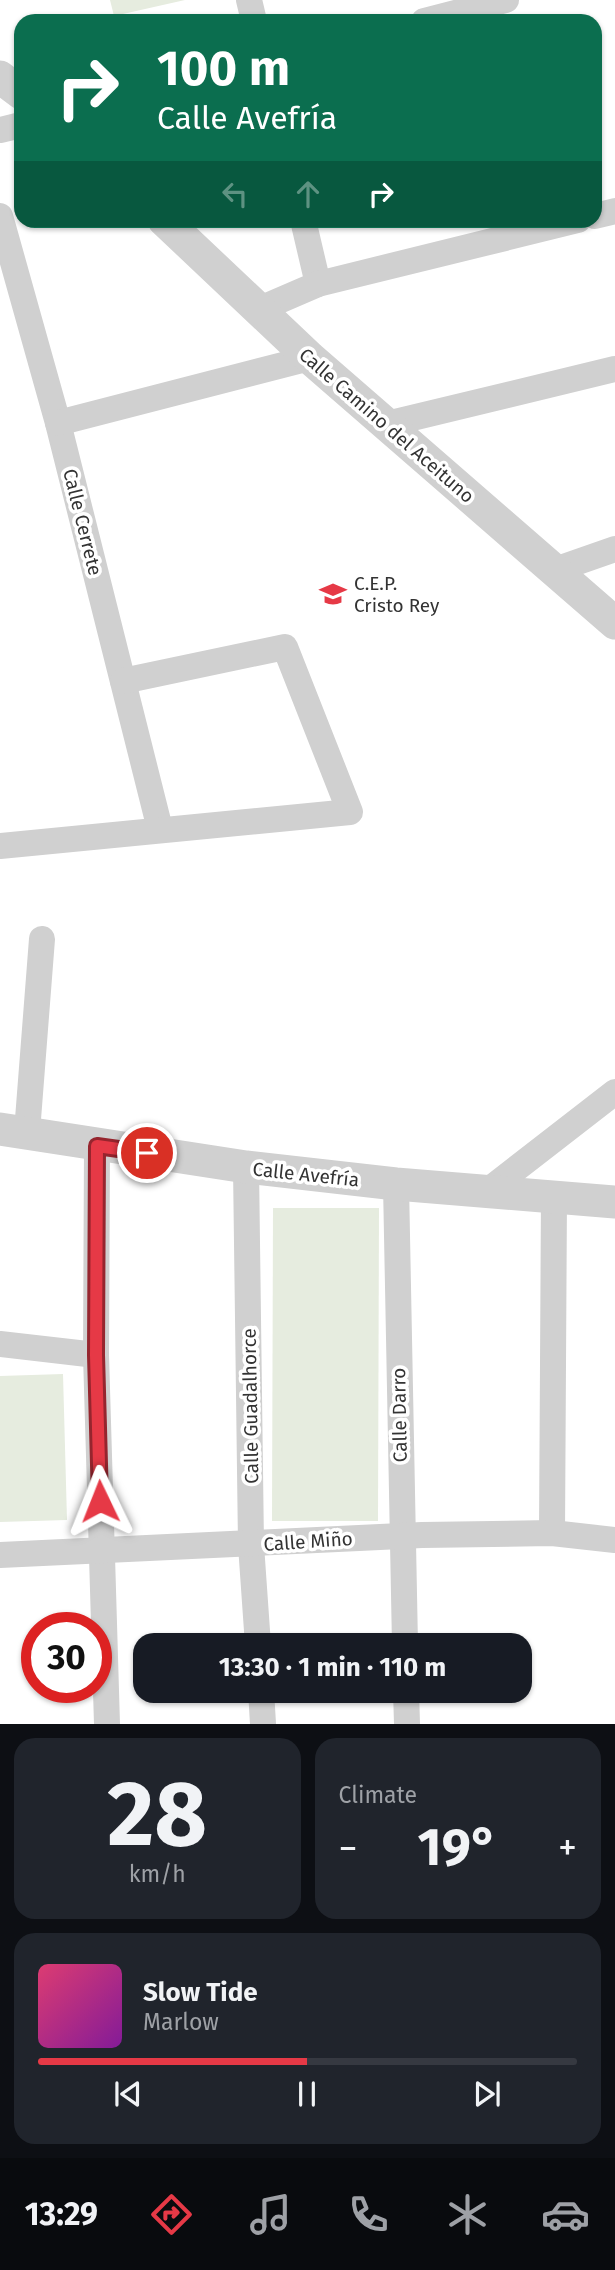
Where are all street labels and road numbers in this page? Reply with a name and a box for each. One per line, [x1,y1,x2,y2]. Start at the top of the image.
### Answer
street label: Calle Camino del Aceituno [294,343,479,508]
street label: Calle Cerrete [58,466,107,578]
street label: Calle Avefría [252,1157,360,1192]
street label: Calle Guadalhorce [238,1328,263,1484]
street label: Calle Darro [387,1367,412,1462]
street label: Calle Miño [263,1527,353,1556]

